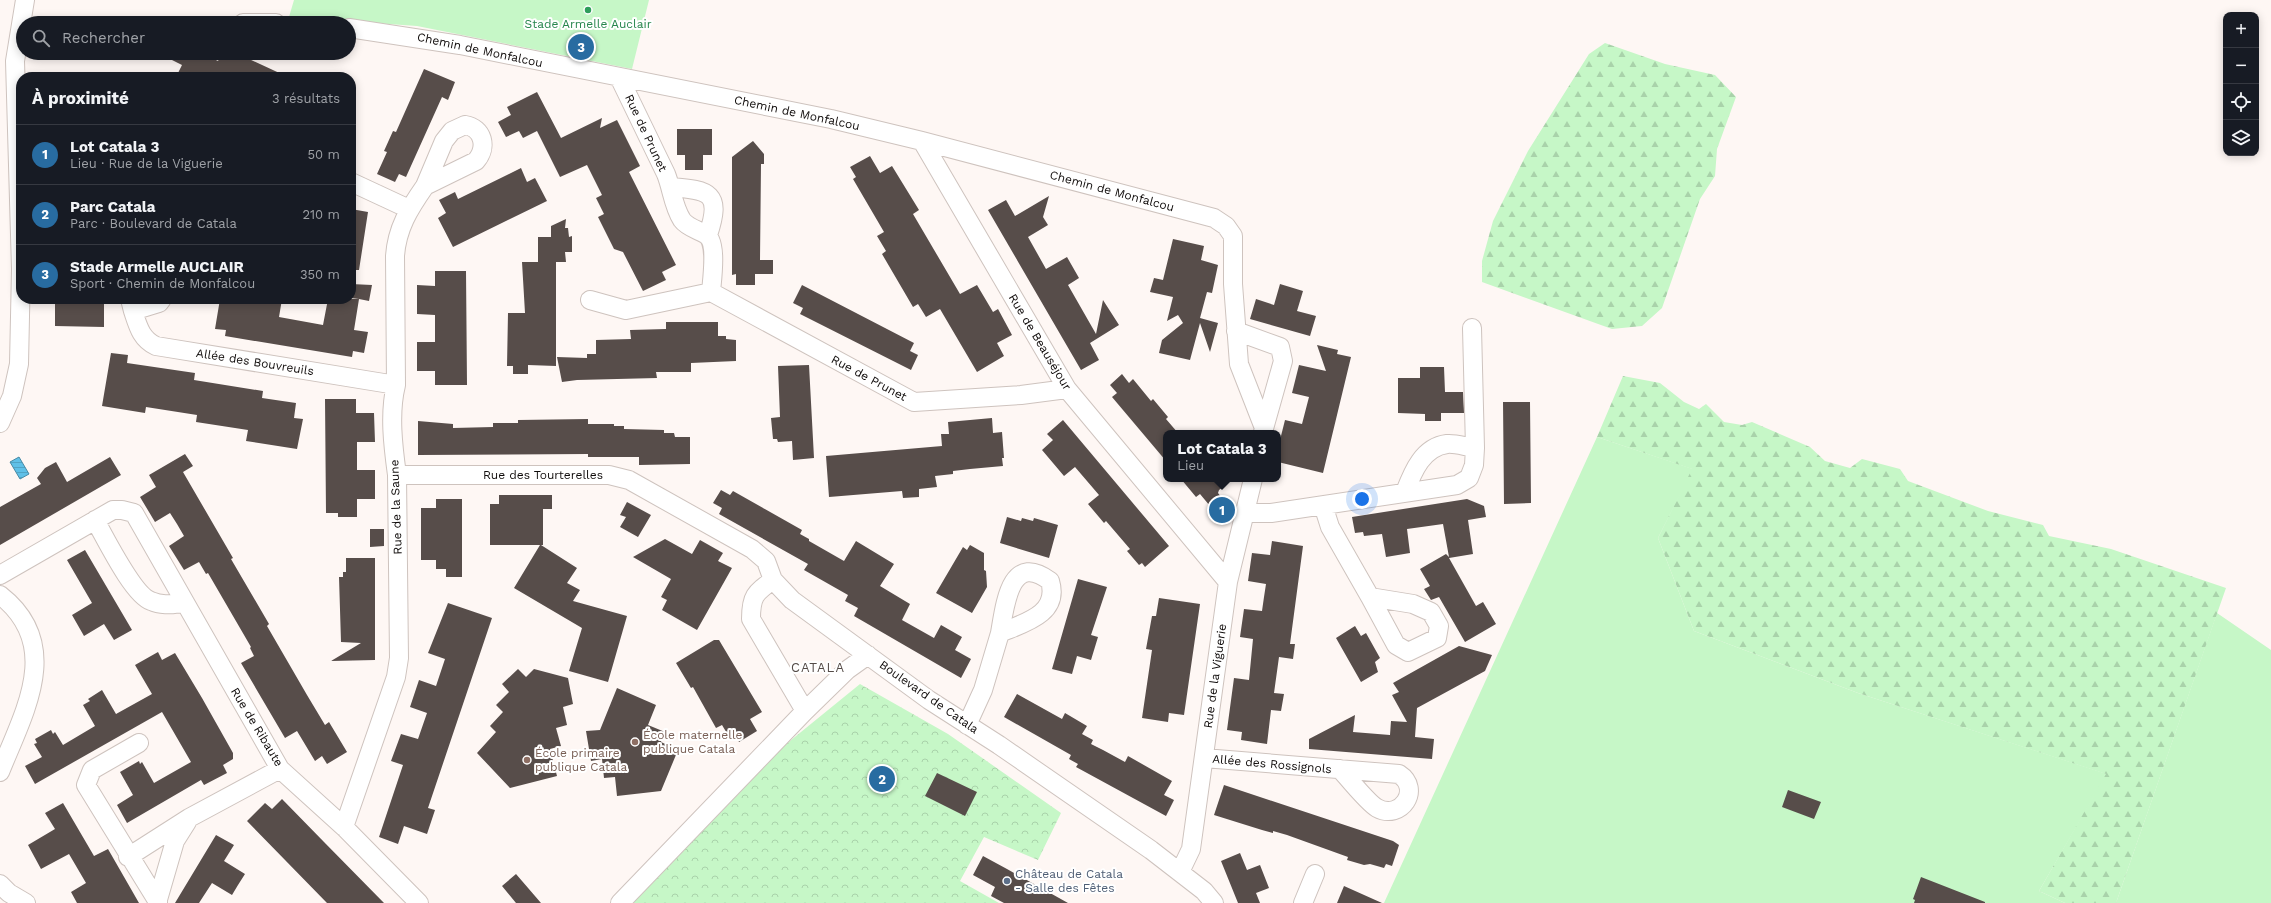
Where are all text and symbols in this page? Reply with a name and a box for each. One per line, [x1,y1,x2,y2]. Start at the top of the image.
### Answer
marker: Stade Armelle Auclair [583,5,593,15]
map controls [2223,12,2259,156]
button: + [2223,12,2259,48]
search box [16,16,356,60]
place label: Stade Armelle Auclair [524,17,652,31]
icon: search [30,27,52,49]
text: Rechercher [62,29,145,47]
street label: Chemin de Monfalcou [416,30,544,70]
pin: 3 [568,32,594,62]
button: − [2223,48,2259,84]
button: locate [2223,84,2259,120]
text: À proximité [32,88,129,108]
text: 3 résultats [272,91,340,106]
street label: Rue de Prunet [622,92,670,174]
street label: Chemin de Monfalcou [733,93,861,133]
button: layers [2223,120,2259,156]
text: Lot Catala 3 [70,138,159,156]
text: 1 [42,147,48,162]
text: 50 m [308,147,340,162]
text: Lieu · Rue de la Viguerie [70,156,223,171]
street label: Chemin de Monfalcou [1048,168,1176,214]
text: Parc Catala [70,198,156,216]
text: 2 [41,207,49,222]
text: 210 m [302,207,340,222]
text: Parc · Boulevard de Catala [70,216,237,231]
text: Stade Armelle AUCLAIR [70,258,244,276]
text: 3 [41,267,49,282]
text: 350 m [300,267,340,282]
text: Sport · Chemin de Monfalcou [70,276,255,291]
street label: Rue de Beauséjour [1006,291,1074,393]
street label: Allée des Bouvreuils [195,346,315,378]
street label: Rue de Prunet [829,352,909,404]
popup [1163,430,1281,482]
text: Lot Catala 3 [1177,440,1267,458]
text: Lieu [1177,458,1204,473]
street label: Rue de la Saune [387,459,405,555]
street label: Rue des Tourterelles [483,468,603,482]
your location [1352,489,1372,509]
pin: 1 [1209,495,1235,525]
street label: Rue de la Viguerie [1201,623,1229,729]
street label: Boulevard de Catala [877,658,981,737]
district label: CATALA [791,660,845,675]
street label: Rue de Ribaute [228,685,286,769]
place label: École maternelle publique Catala [643,728,743,756]
marker: École maternelle publique Catala [630,737,640,747]
place label: École primaire publique Catala [535,746,628,774]
street label: Allée des Rossignols [1212,752,1332,776]
marker: École primaire publique Catala [522,755,532,765]
pin: 2 [869,764,895,794]
place label: Château de Catala - Salle des Fêtes [1015,867,1123,895]
marker: Château de Catala - Salle des Fêtes [1002,876,1012,886]

